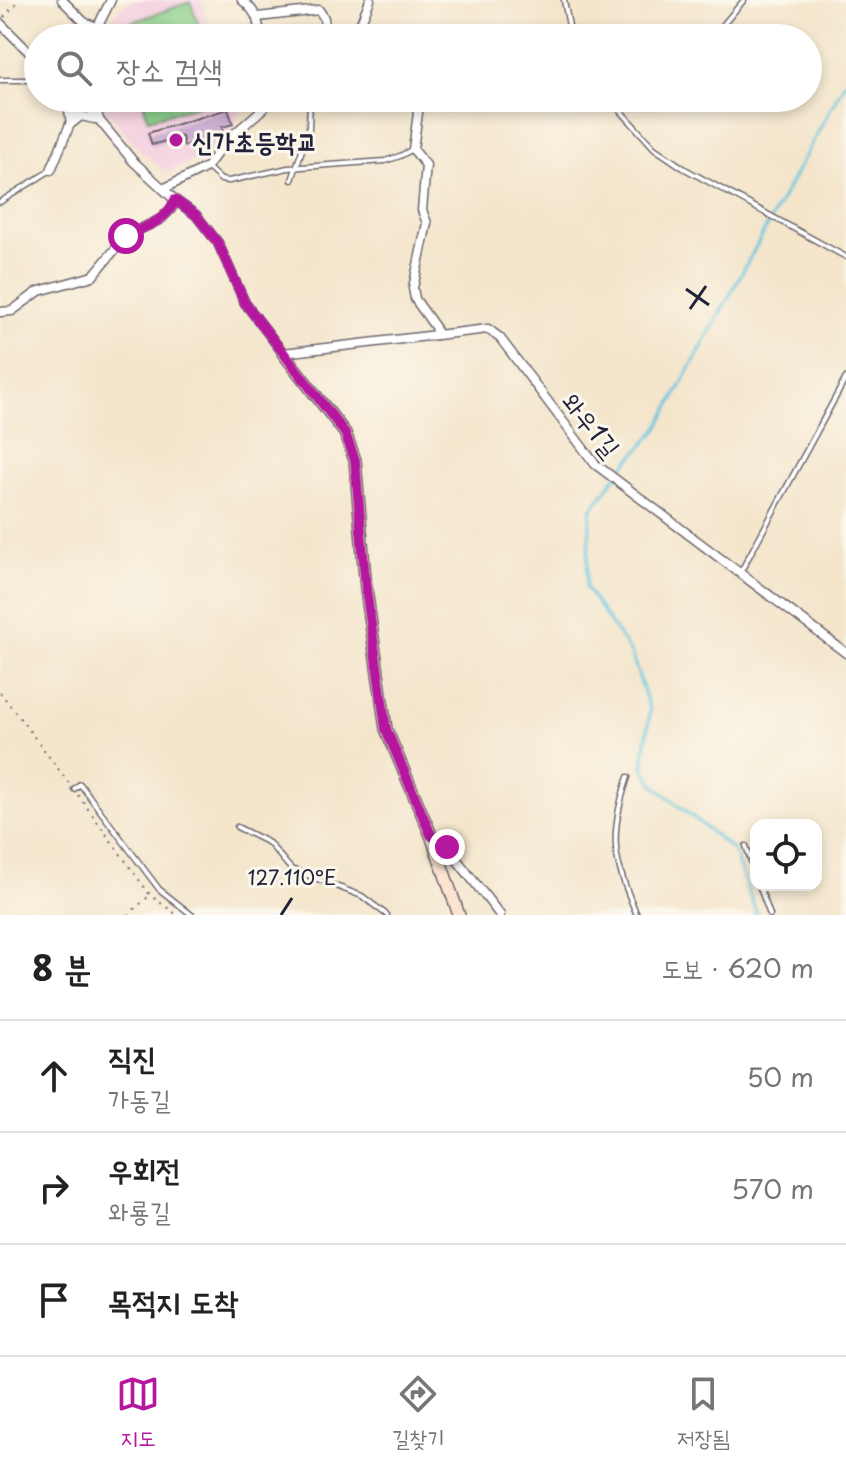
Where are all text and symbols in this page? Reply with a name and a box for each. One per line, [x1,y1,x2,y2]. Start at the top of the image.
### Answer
search box [24,24,822,112]
icon: search [52,46,96,90]
text: 장소 검색 [116,46,222,91]
place label: 신가초등학교 [192,121,318,160]
marker: 신가초등학교 [167,131,185,149]
route start [108,218,144,254]
street label: 와우1길 [553,383,631,465]
map controls [750,819,822,891]
button: locate [750,819,822,891]
route end [429,829,465,865]
text: 127.110°E [248,862,336,892]
text: 8 분 [32,941,92,993]
text: 도보 · 620 m [661,948,814,987]
text: 직진 [108,1034,156,1079]
icon: ahead [32,1054,76,1098]
text: 50 m [747,1057,814,1096]
text: 가동길 [108,1079,171,1118]
text: 우회전 [108,1146,180,1191]
icon: right [32,1166,76,1210]
text: 570 m [731,1169,814,1208]
text: 와룡길 [108,1191,171,1230]
icon: arrive [32,1278,76,1322]
text: 목적지 도착 [108,1278,238,1323]
tab: 지도 [116,1372,160,1453]
tab: 길찾기 [392,1372,445,1453]
tab: 저장됨 [677,1372,730,1453]

